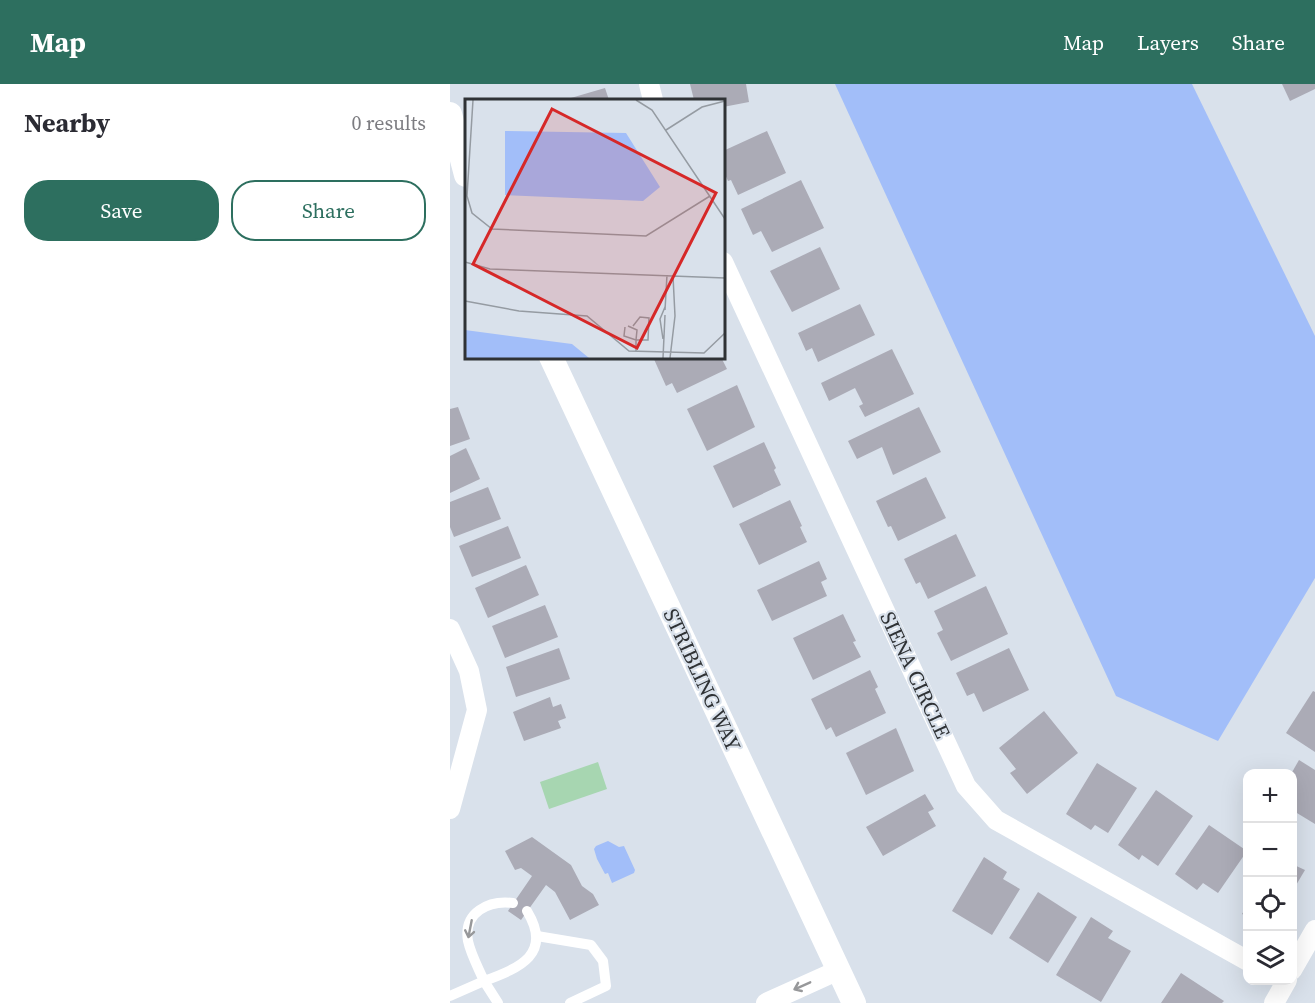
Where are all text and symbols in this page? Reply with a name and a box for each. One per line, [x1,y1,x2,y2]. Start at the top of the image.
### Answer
text: Map [30,23,86,61]
text: Map [1063,28,1104,57]
text: Layers [1137,28,1199,57]
text: Share [1232,28,1285,57]
inset map [465,99,724,358]
text: Nearby [24,105,110,141]
text: 0 results [351,109,426,137]
button: Save [24,180,219,241]
button: Share [231,180,426,241]
street label: STRIBLING WAY [657,604,748,756]
street label: SIENA CIRCLE [873,607,957,743]
map controls [1243,769,1297,985]
button: + [1243,769,1297,823]
button: − [1243,823,1297,877]
button: locate [1243,877,1297,931]
one-way arrow [464,919,475,938]
button: layers [1243,931,1297,985]
one-way arrow [794,981,812,993]

